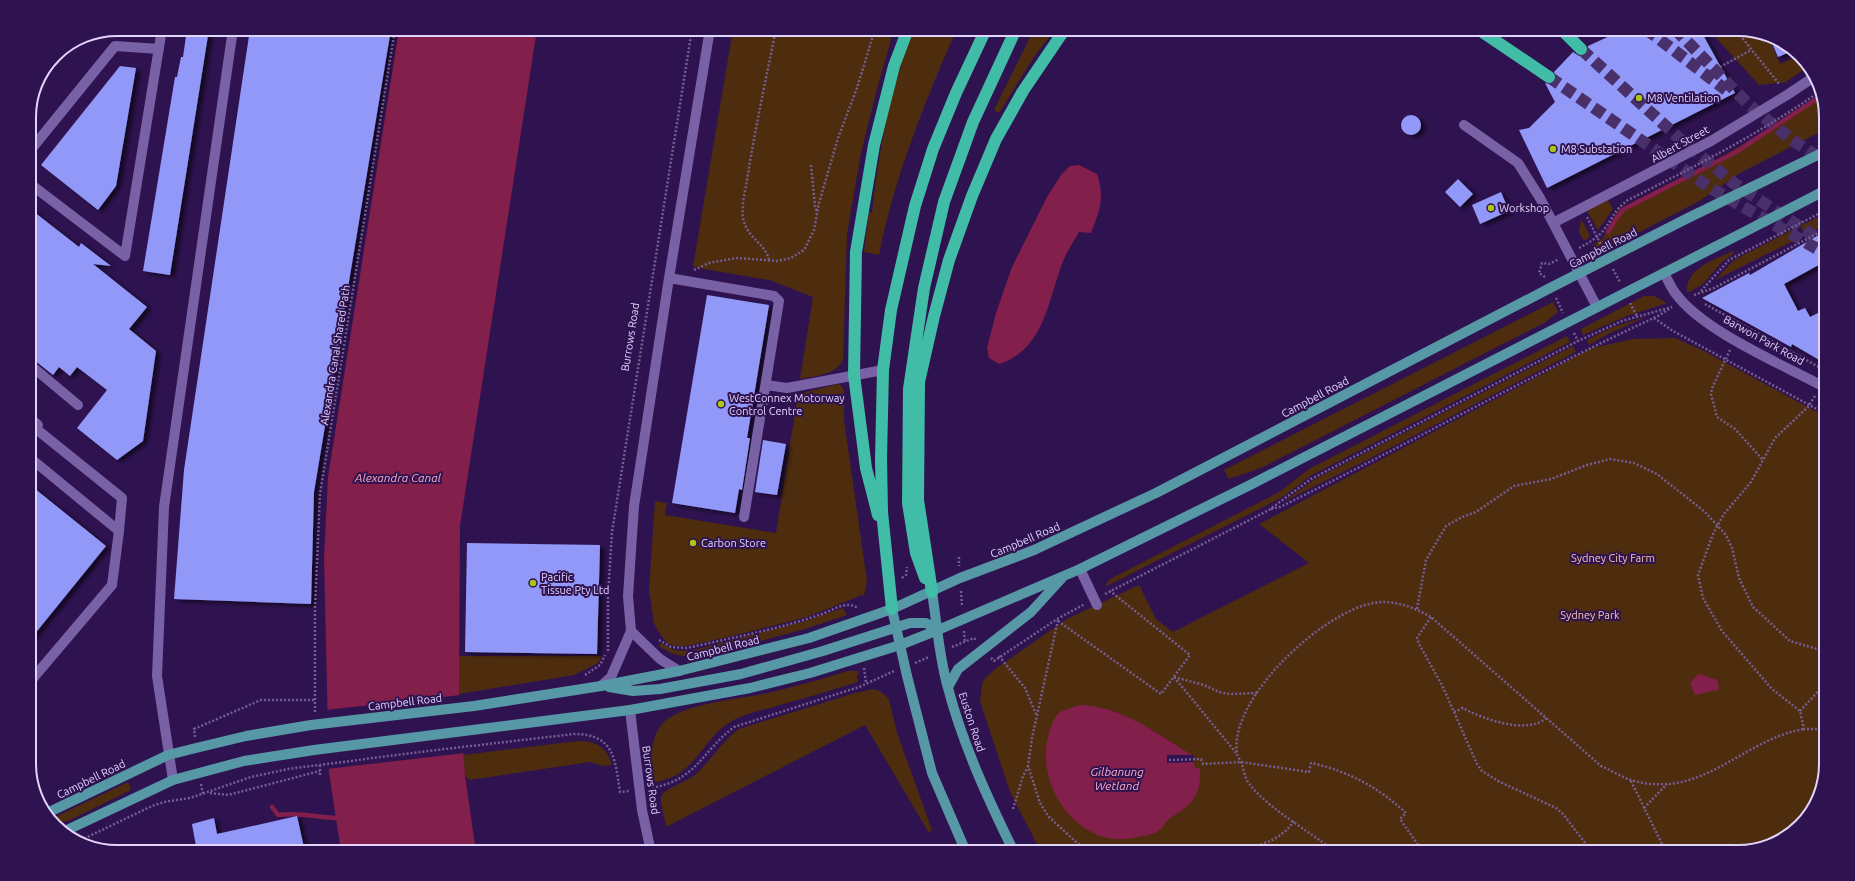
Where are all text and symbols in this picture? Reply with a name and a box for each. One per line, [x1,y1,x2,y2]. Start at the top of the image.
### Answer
place label: M8 Ventilation [1647,92,1720,104]
marker: M8 Ventilation [1634,93,1644,103]
street label: Albert Street [1649,123,1712,165]
place label: M8 Substation [1561,143,1632,155]
marker: M8 Substation [1548,144,1558,154]
place label: Workshop [1499,202,1549,214]
marker: Workshop [1486,203,1496,213]
street label: Campbell Road [1567,226,1639,270]
street label: Alexandra Canal Shared Path [318,284,352,426]
street label: Burrows Road [619,302,641,372]
street label: Barwon Park Road [1722,313,1806,367]
street label: Campbell Road [1279,374,1351,420]
place label: WestConnex Motorway Control Centre [729,392,845,417]
marker: WestConnex Motorway Control Centre [716,399,726,409]
water label: Alexandra Canal [354,471,442,484]
street label: Campbell Road [988,520,1062,560]
place label: Carbon Store [701,537,766,549]
marker: Carbon Store [688,538,698,548]
park label: Sydney City Farm [1571,552,1655,564]
place label: Pacific Tissue Pty Ltd [541,571,610,596]
marker: Pacific Tissue Pty Ltd [528,578,538,588]
park label: Sydney Park [1560,609,1620,621]
street label: Campbell Road [685,633,761,663]
street label: Euston Road [957,691,987,753]
street label: Campbell Road [367,692,443,712]
street label: Burrows Road [640,745,662,815]
street label: Campbell Road [55,757,127,801]
water label: Gilbanung Wetland [1090,765,1144,792]

